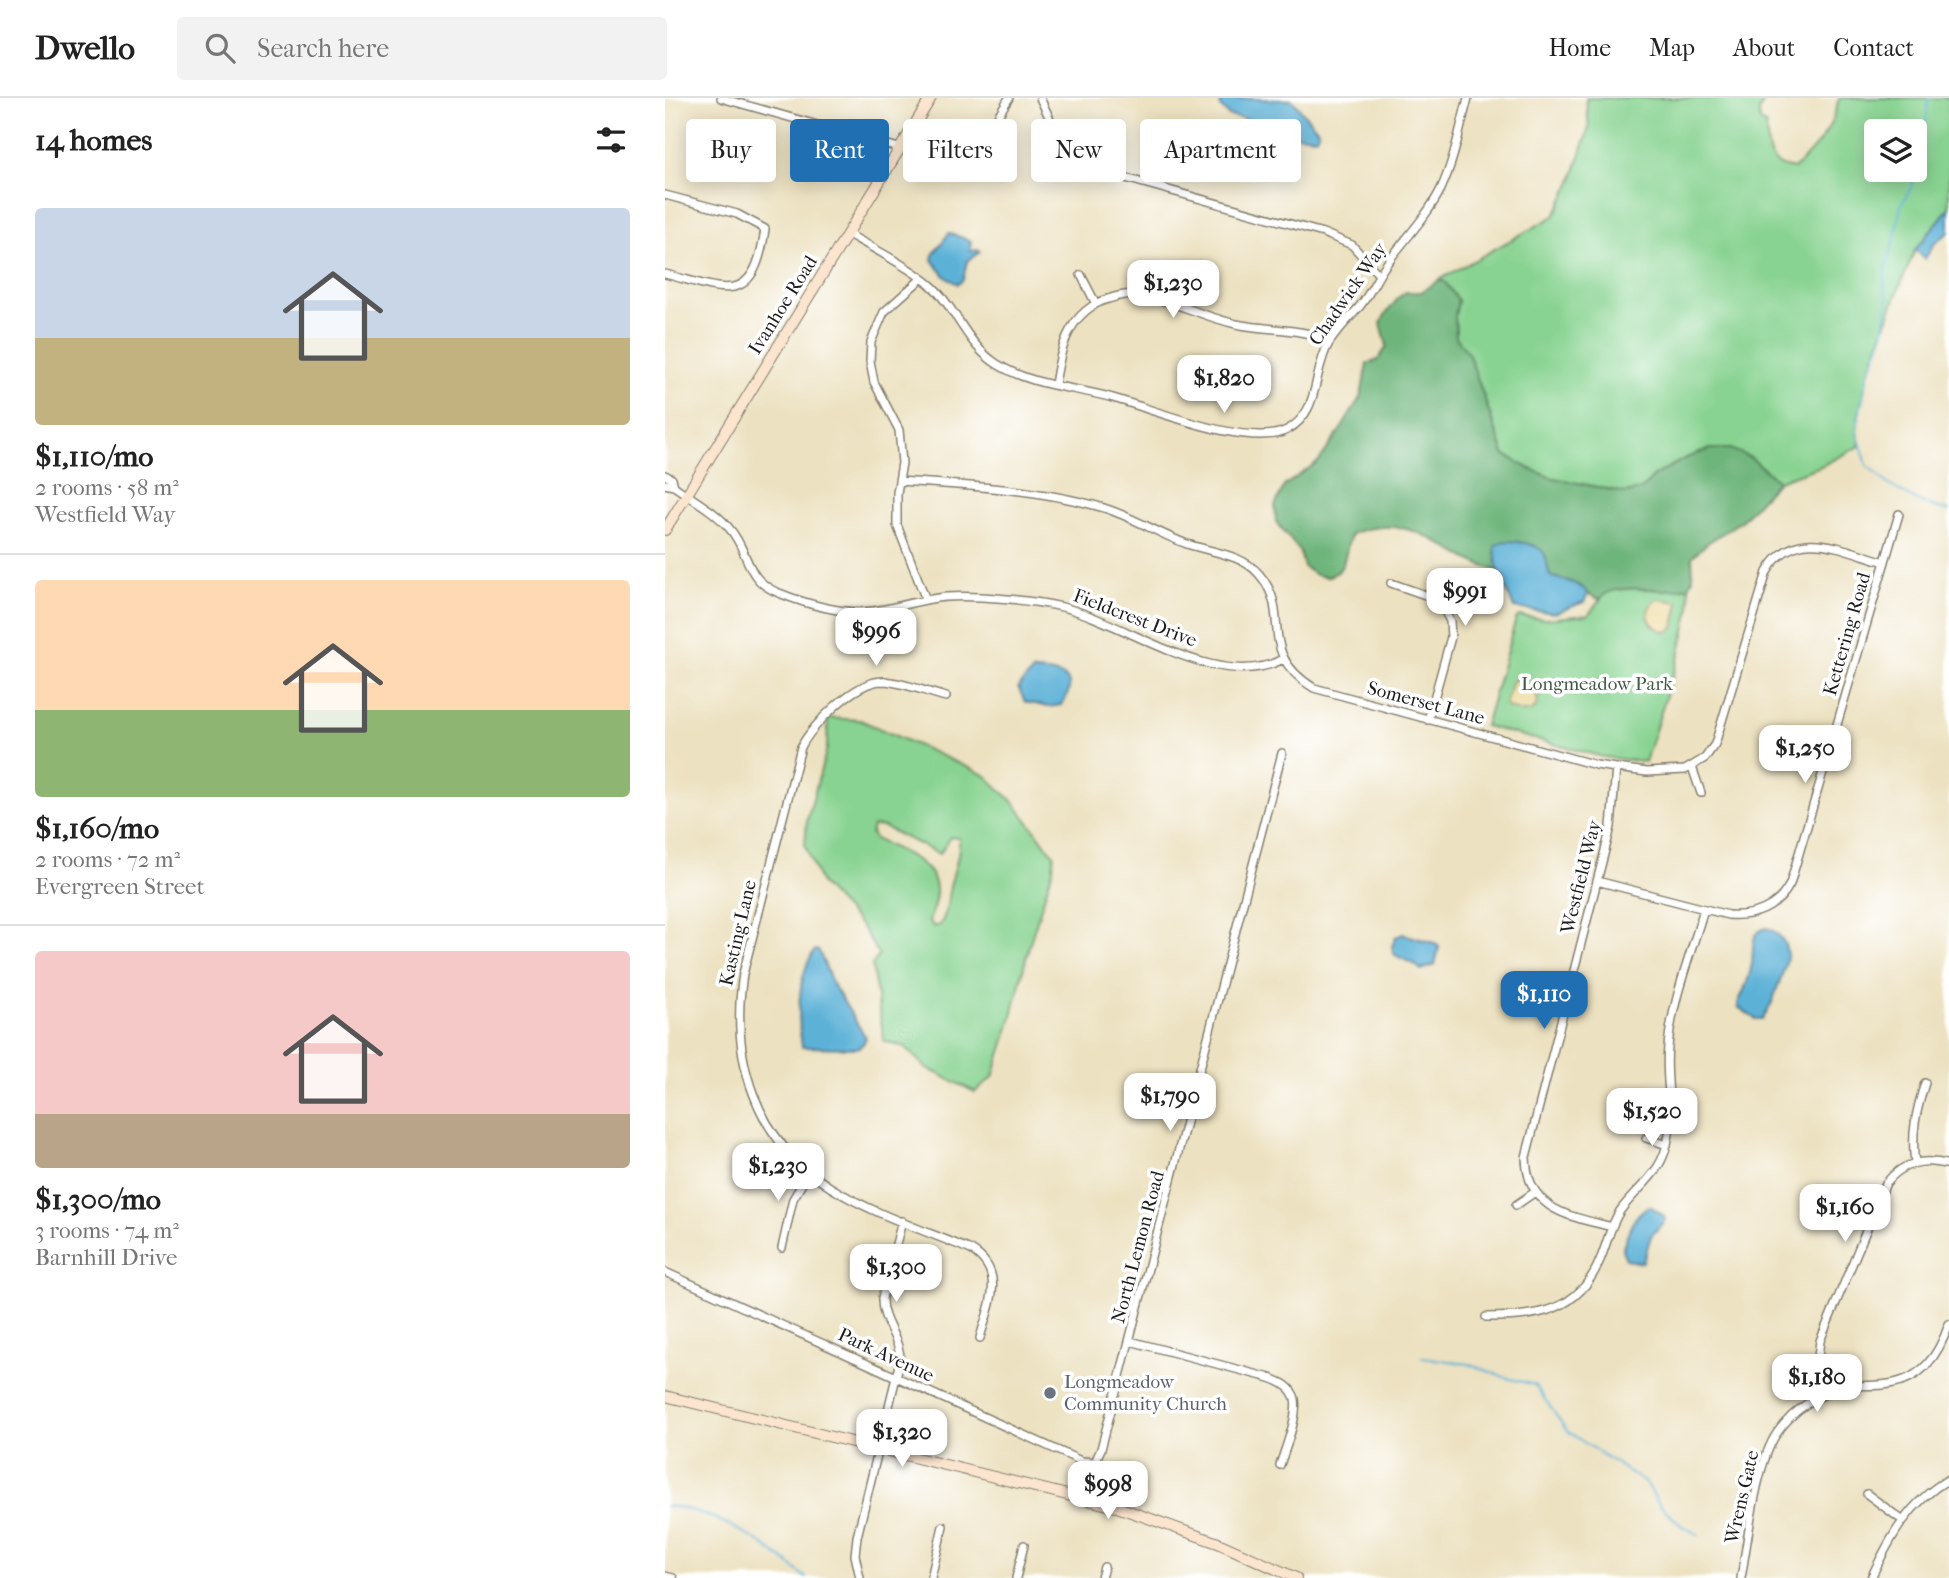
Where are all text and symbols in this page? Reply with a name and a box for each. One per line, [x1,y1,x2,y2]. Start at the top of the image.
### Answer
search box [177,17,667,80]
text: Dwello [35,29,135,68]
icon: search [201,29,239,67]
text: Search here [257,33,389,64]
text: Home [1549,34,1611,62]
text: Map [1649,34,1695,62]
text: About [1733,34,1795,62]
text: Contact [1833,34,1914,62]
chip: Buy [686,119,776,182]
chip: Rent [790,119,889,182]
chip: Filters [903,119,1017,182]
chip: New [1031,119,1126,182]
chip: Apartment [1140,119,1301,182]
map controls [1864,119,1927,182]
button: layers [1864,119,1927,182]
icon: filters [592,121,630,159]
text: 14 homes [35,123,152,158]
street label: Chadwick Way [1305,238,1392,350]
street label: Ivanhoe Road [744,251,822,358]
icon: home [270,253,396,379]
pin: $1,230 [1116,260,1230,320]
text: $1,230 [1143,269,1203,296]
pin: $1,820 [1167,356,1281,415]
text: $1,820 [1193,364,1255,391]
text: $1,110/mo [35,439,154,474]
text: 2 rooms · 58 m² [35,474,179,501]
text: Westfield Way [35,501,175,528]
pin: $991 [1424,568,1506,628]
street label: Kettering Road [1819,569,1875,698]
text: $991 [1443,577,1488,604]
street label: Fieldcrest Drive [1070,584,1200,652]
pin: $996 [835,608,917,668]
text: $996 [851,617,901,644]
icon: home [270,625,396,751]
park label: Longmeadow Park [1521,673,1673,695]
street label: Somerset Lane [1365,677,1487,729]
pin: $1,250 [1748,726,1862,785]
text: $1,250 [1775,734,1835,761]
text: $1,160/mo [35,811,159,846]
street label: Westfield Way [1556,817,1606,937]
text: 2 rooms · 72 m² [35,846,180,873]
text: Evergreen Street [35,873,205,900]
street label: Kasting Lane [715,878,761,988]
pin: $1,110 [1487,972,1601,1031]
text: $1,110 [1517,980,1571,1007]
icon: home [270,996,396,1122]
pin: $1,790 [1113,1074,1227,1133]
text: $1,790 [1140,1082,1200,1109]
pin: $1,520 [1595,1088,1709,1148]
text: $1,520 [1622,1097,1682,1124]
pin: $1,230 [721,1144,835,1203]
text: $1,230 [748,1152,808,1179]
street label: North Lemon Road [1107,1168,1169,1326]
text: $1,300/mo [35,1182,161,1217]
pin: $1,160 [1788,1184,1902,1244]
text: $1,160 [1816,1193,1874,1220]
text: 3 rooms · 74 m² [35,1217,179,1244]
text: Barnhill Drive [35,1244,177,1271]
pin: $1,300 [839,1244,953,1304]
text: $1,300 [866,1253,926,1280]
street label: Park Avenue [835,1323,937,1387]
pin: $1,180 [1760,1354,1874,1414]
text: $1,180 [1788,1363,1846,1390]
place label: Longmeadow Community Church [1064,1371,1227,1415]
marker: Longmeadow Community Church [1042,1385,1058,1401]
pin: $1,320 [845,1410,959,1469]
text: $1,320 [872,1418,932,1445]
street label: Wrens Gate [1720,1448,1763,1547]
pin: $998 [1067,1462,1149,1521]
text: $998 [1084,1470,1132,1497]

